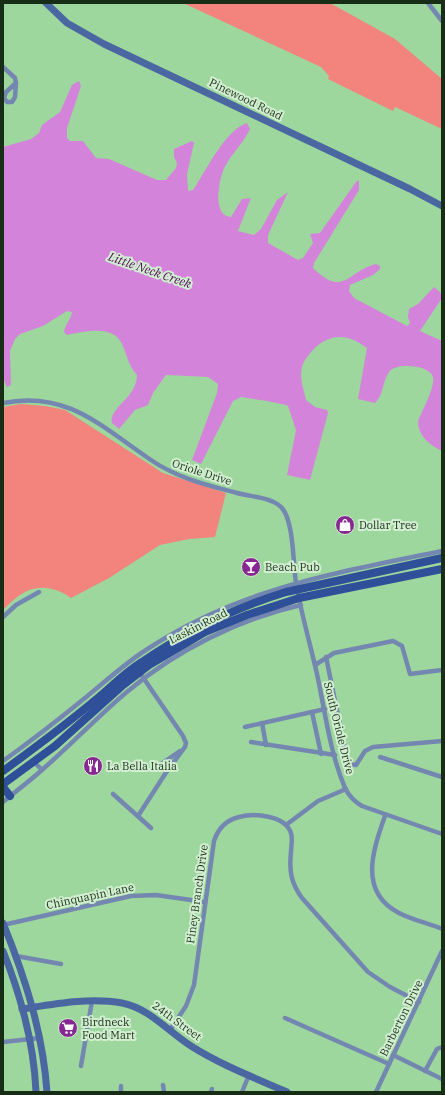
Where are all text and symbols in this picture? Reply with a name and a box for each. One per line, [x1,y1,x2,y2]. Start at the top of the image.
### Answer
street label: Pinewood Road [207,75,285,123]
water label: Little Neck Creek [106,248,194,291]
street label: Oriole Drive [170,456,234,488]
shop icon: Dollar Tree [334,514,356,536]
place label: Dollar Tree [359,518,417,532]
bar icon: Beach Pub [240,556,262,578]
place label: Beach Pub [265,560,320,574]
street label: Laskin Road [166,605,230,647]
street label: South Oriole Drive [321,680,357,776]
restaurant icon: La Bella Italia [82,755,104,777]
place label: La Bella Italia [107,759,177,773]
street label: Piney Branch Drive [183,844,211,944]
street label: Chinquapin Lane [45,880,135,912]
street label: Barberton Drive [376,977,426,1058]
street label: 24th Street [150,998,204,1044]
place label: Birdneck Food Mart [82,1015,135,1042]
supermarket icon: Birdneck Food Mart [57,1017,79,1039]

